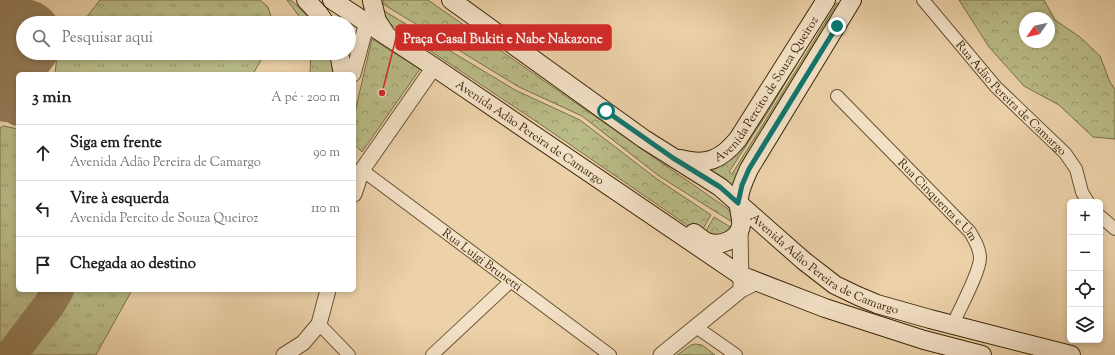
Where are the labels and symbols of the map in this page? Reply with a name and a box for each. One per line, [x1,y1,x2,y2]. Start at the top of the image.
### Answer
north arrow [1019,12,1055,48]
street label: Avenida Percito de Souza Queiroz [711,13,824,167]
route end [828,17,846,35]
callout: Praça Casal Bukiti e Nabe Nakazone [396,25,611,50]
text: Praça Casal Bukiti e Nabe Nakazone [403,31,603,49]
street label: Rua Adão Pereira de Camargo [951,37,1071,160]
street label: Avenida Adão Pereira de Camargo [451,76,608,190]
route start [597,102,615,120]
street label: Rua Cinquenta e Um [893,155,982,245]
street label: Avenida Adão Pereira de Camargo [746,209,901,320]
street label: Rua Luigi Brunetti [438,225,526,297]

